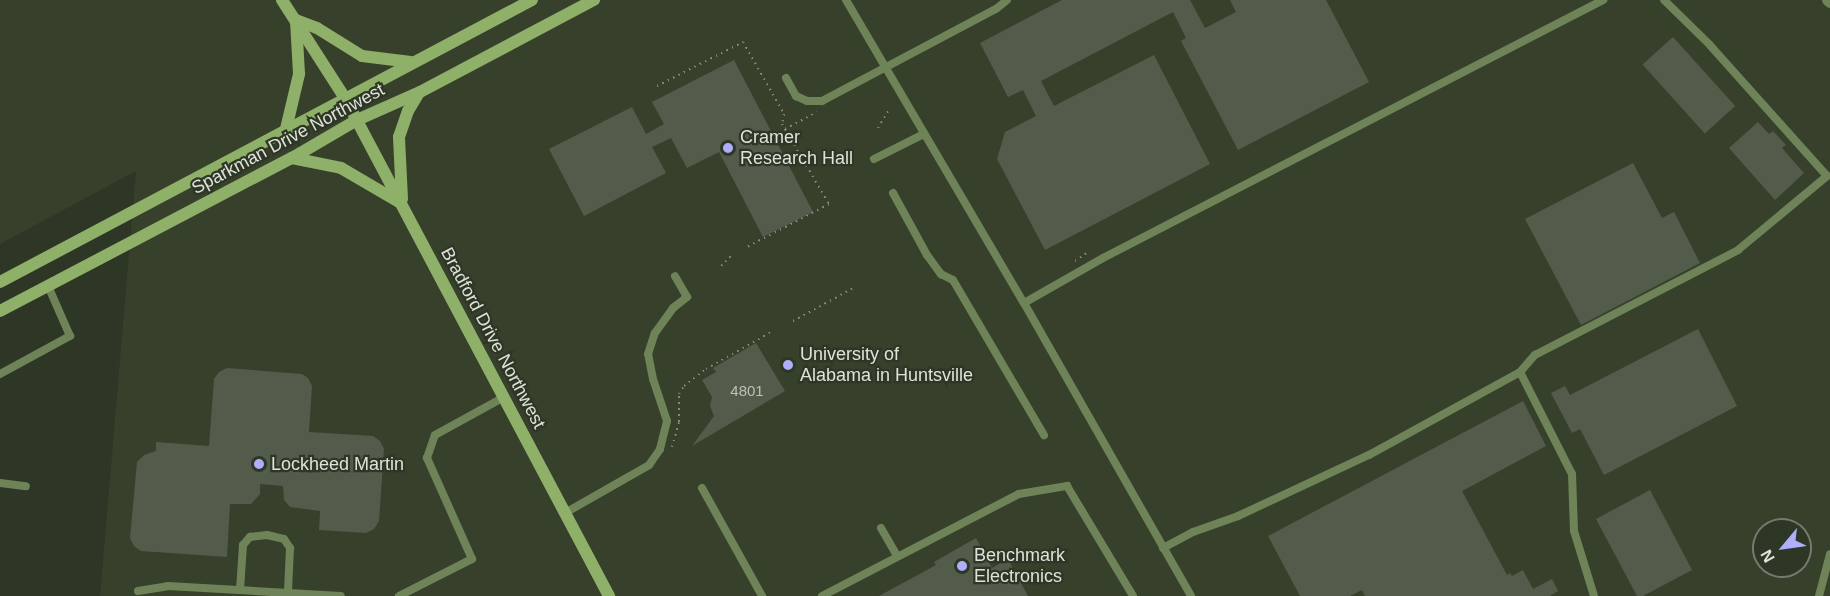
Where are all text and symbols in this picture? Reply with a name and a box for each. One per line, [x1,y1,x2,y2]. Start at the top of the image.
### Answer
street label: Sparkman Drive Northwest [188,79,388,199]
place label: Cramer Research Hall [740,127,853,170]
marker: Cramer Research Hall [721,141,735,155]
street label: Bradford Drive Northwest [436,244,550,432]
place label: University of Alabama in Huntsville [800,344,973,386]
marker: University of Alabama in Huntsville [781,358,795,372]
house number: 4801 [730,382,764,400]
place label: Lockheed Martin [271,453,404,475]
marker: Lockheed Martin [252,457,266,471]
north arrow [1752,518,1812,578]
place label: Benchmark Electronics [974,545,1065,588]
text: N [1757,547,1778,565]
marker: Benchmark Electronics [955,559,969,573]

